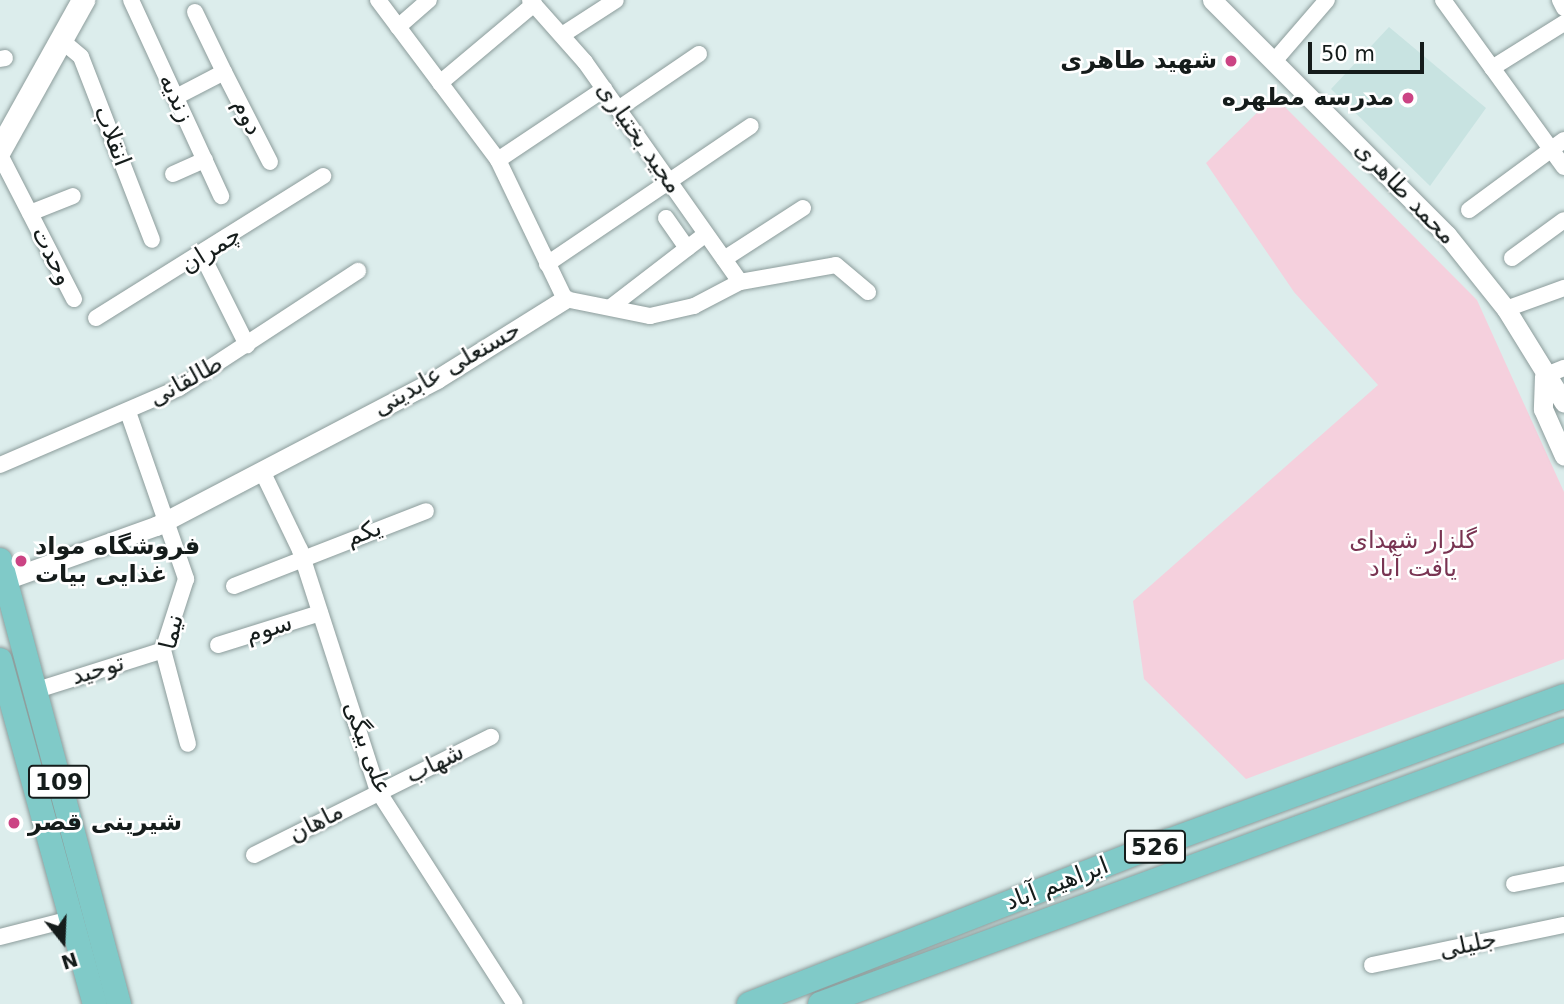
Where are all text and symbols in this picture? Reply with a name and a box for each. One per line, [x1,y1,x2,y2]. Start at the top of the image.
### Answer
scale bar [1312,28,1428,72]
text: 50 m [1321,42,1375,66]
place label: شهید طاهری [1060,47,1217,75]
marker: شهید طاهری [1223,53,1239,69]
street label: زندیه [152,69,200,127]
street label: مجید بختیاری [590,76,688,200]
place label: مدرسه مطهره [1222,84,1394,112]
marker: مدرسه مطهره [1400,90,1416,106]
street label: دوم [226,94,268,140]
street label: انقلاب [87,102,137,170]
street label: محمد طاهری [1348,135,1462,251]
street label: چمران [175,220,247,280]
street label: وحدت [25,222,79,290]
street label: حسنعلی عابدینی [368,315,526,423]
street label: طالقانی [144,349,228,413]
street label: یکم [342,513,386,553]
park label: گلزار شهدای یافت آباد [1349,527,1477,583]
place label: فروشگاه مواد غذایی بیات [35,533,200,589]
marker: فروشگاه مواد غذایی بیات [13,553,29,569]
street label: سوم [242,608,296,650]
street label: نیما [154,612,190,652]
street label: توحید [68,648,128,692]
street label: علی بیگی [337,697,397,799]
street label: شهاب [401,738,469,790]
road number: 109 [28,762,90,802]
street label: ماهان [284,797,348,849]
place label: شیرینی قصر [28,809,182,837]
marker: شیرینی قصر [6,815,22,831]
road number: 526 [1124,828,1186,866]
street label: ابراهیم آباد [1001,851,1113,917]
north arrow [28,906,98,976]
street label: جلیلی [1437,925,1499,965]
text: N [59,948,80,974]

